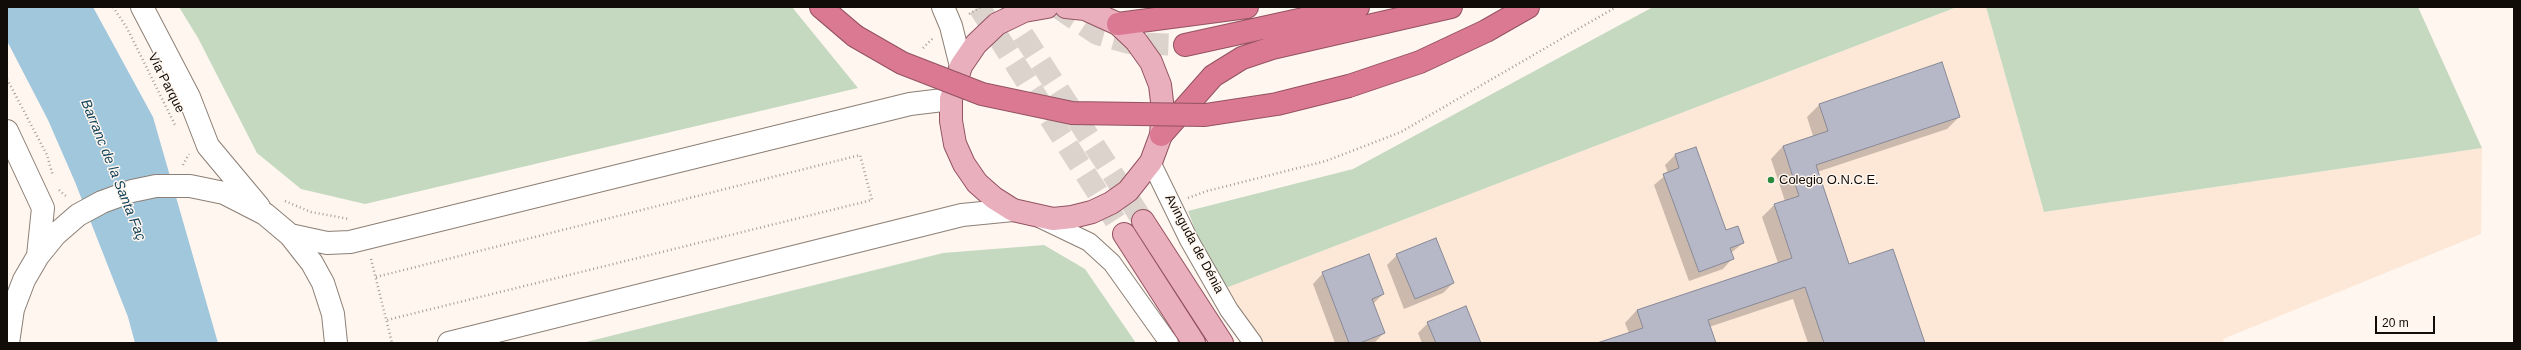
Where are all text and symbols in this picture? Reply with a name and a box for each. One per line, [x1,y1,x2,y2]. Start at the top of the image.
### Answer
street label: Vía Parque [144,50,188,116]
water label: Barranc de la Santa Faç [77,97,149,243]
place label: Colegio O.N.C.E. [1779,172,1879,188]
marker: Colegio O.N.C.E. [1766,175,1776,185]
street label: Avinguda de Dénia [1161,192,1227,296]
scale bar [2377,308,2437,334]
text: 20 m [2382,316,2409,330]

